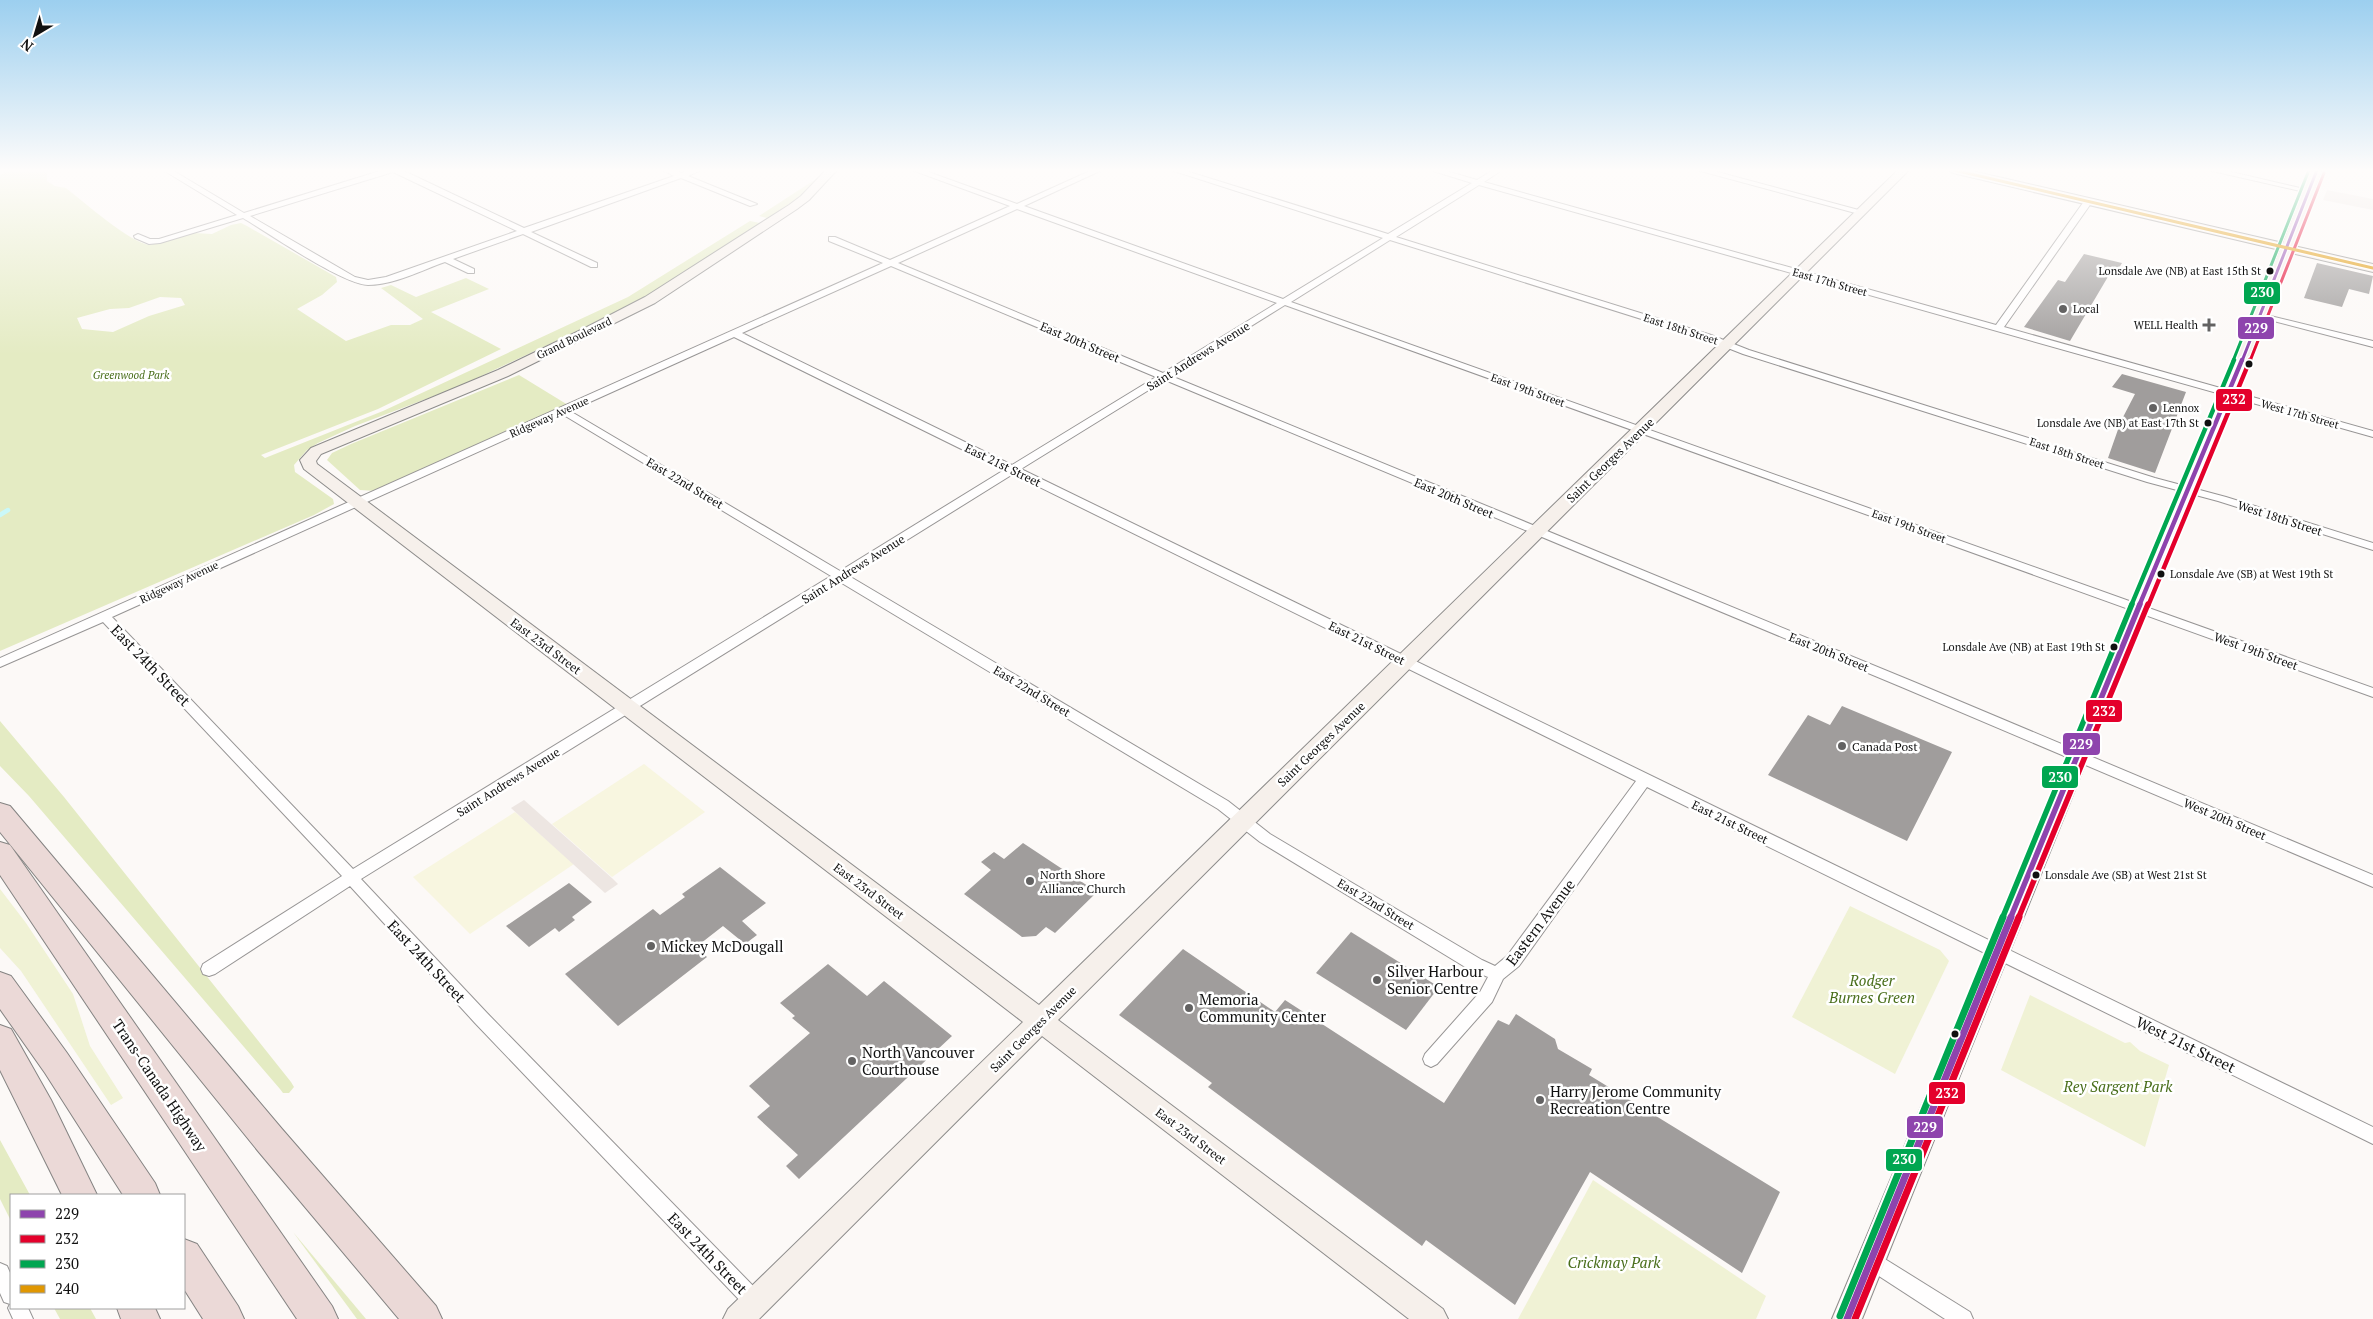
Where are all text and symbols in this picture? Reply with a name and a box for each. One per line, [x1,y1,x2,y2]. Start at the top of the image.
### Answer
north arrow [10,10,60,60]
text: N [16,35,37,56]
place label: Lonsdale Ave (NB) at East 15th St [2099,264,2261,278]
street label: East 17th Street [1791,265,1869,299]
marker: Lonsdale Ave (NB) at East 15th St [2265,266,2275,276]
line badge: 230 [2243,281,2281,305]
text: 230 [2250,282,2274,301]
place label: Local [2073,302,2099,316]
marker: Local [2057,303,2069,315]
street label: East 18th Street [1642,310,1720,348]
street label: Grand Boulevard [534,314,614,362]
line badge: 229 [2237,316,2275,340]
street label: Saint Andrews Avenue [1144,318,1252,394]
place label: WELL Health [2134,318,2199,332]
marker: WELL Health [2202,318,2216,332]
text: 229 [2244,318,2268,337]
street label: East 20th Street [1038,319,1122,366]
unlabelled marker [2244,359,2254,369]
park label: Greenwood Park [93,368,170,382]
street label: East 19th Street [1489,370,1567,410]
line badge: 232 [2215,388,2253,412]
text: 232 [2222,389,2246,408]
street label: Ridgeway Avenue [507,393,591,441]
street label: West 17th Street [2259,396,2341,432]
place label: Lennox [2163,401,2200,415]
marker: Lennox [2147,402,2159,414]
street label: Saint Georges Avenue [1563,414,1657,506]
place label: Lonsdale Ave (NB) at East 17th St [2037,416,2199,430]
marker: Lonsdale Ave (NB) at East 17th St [2203,418,2213,428]
street label: East 18th Street [2028,434,2106,472]
street label: East 21st Street [962,440,1044,490]
street label: East 22nd Street [644,454,727,512]
street label: East 20th Street [1412,475,1496,522]
street label: West 18th Street [2236,497,2325,539]
street label: East 19th Street [1870,506,1948,546]
street label: Saint Andrews Avenue [799,531,907,607]
street label: Ridgeway Avenue [137,557,221,606]
place label: Lonsdale Ave (SB) at West 19th St [2170,567,2333,581]
marker: Lonsdale Ave (SB) at West 19th St [2156,569,2166,579]
street label: East 23rd Street [508,615,585,678]
street label: East 21st Street [1326,618,1408,668]
street label: East 24th Street [107,620,195,710]
street label: East 20th Street [1787,629,1872,675]
street label: West 19th Street [2212,629,2301,673]
place label: Lonsdale Ave (NB) at East 19th St [1943,640,2105,654]
marker: Lonsdale Ave (NB) at East 19th St [2109,642,2119,652]
street label: East 22nd Street [991,662,1074,720]
street label: Saint Georges Avenue [1274,698,1368,790]
line badge: 232 [2085,699,2123,723]
text: 232 [2092,701,2116,720]
line badge: 229 [2062,732,2101,756]
text: 229 [2069,734,2093,753]
place label: Canada Post [1852,739,1918,754]
marker: Canada Post [1836,740,1848,752]
street label: Saint Andrews Avenue [454,744,562,820]
line badge: 230 [2041,765,2079,789]
text: 230 [2048,767,2072,786]
street label: West 20th Street [2181,795,2269,843]
street label: East 21st Street [1689,797,1771,847]
street label: East 23rd Street [831,860,908,923]
place label: North Shore Alliance Church [1040,867,1125,896]
place label: Lonsdale Ave (SB) at West 21st St [2045,868,2207,882]
marker: Lonsdale Ave (SB) at West 21st St [2031,870,2041,880]
marker: North Shore Alliance Church [1024,875,1036,887]
street label: East 22nd Street [1335,875,1418,933]
street label: Eastern Avenue [1501,875,1579,969]
street label: East 24th Street [384,915,471,1007]
place label: Mickey McDougall [661,936,784,956]
marker: Mickey McDougall [645,940,657,952]
place label: Silver Harbour Senior Centre [1387,961,1484,998]
park label: Rodger Burnes Green [1828,970,1915,1007]
marker: Silver Harbour Senior Centre [1371,974,1383,986]
street label: Saint Georges Avenue [987,983,1079,1075]
place label: Memoria Community Center [1199,989,1326,1026]
marker: Memoria Community Center [1183,1002,1195,1014]
street label: West 21st Street [2133,1011,2239,1077]
street label: Trans-Canada Highway [108,1015,212,1155]
unlabelled marker [1950,1029,1960,1039]
place label: North Vancouver Courthouse [862,1042,975,1079]
marker: North Vancouver Courthouse [846,1055,858,1067]
park label: Rey Sargent Park [2063,1076,2173,1096]
place label: Harry Jerome Community Recreation Centre [1550,1081,1721,1118]
line badge: 232 [1928,1081,1966,1105]
text: 232 [1935,1083,1959,1102]
marker: Harry Jerome Community Recreation Centre [1534,1094,1546,1106]
street label: East 23rd Street [1153,1105,1230,1168]
line badge: 229 [1906,1115,1944,1139]
text: 229 [1913,1117,1937,1136]
line badge: 230 [1885,1148,1923,1172]
text: 230 [1892,1149,1916,1168]
legend [10,1194,185,1309]
text: 229 [55,1203,79,1223]
street label: East 24th Street [664,1208,752,1298]
text: 232 [55,1228,79,1248]
park label: Crickmay Park [1567,1252,1661,1272]
text: 230 [55,1253,79,1273]
text: 240 [55,1278,79,1298]

